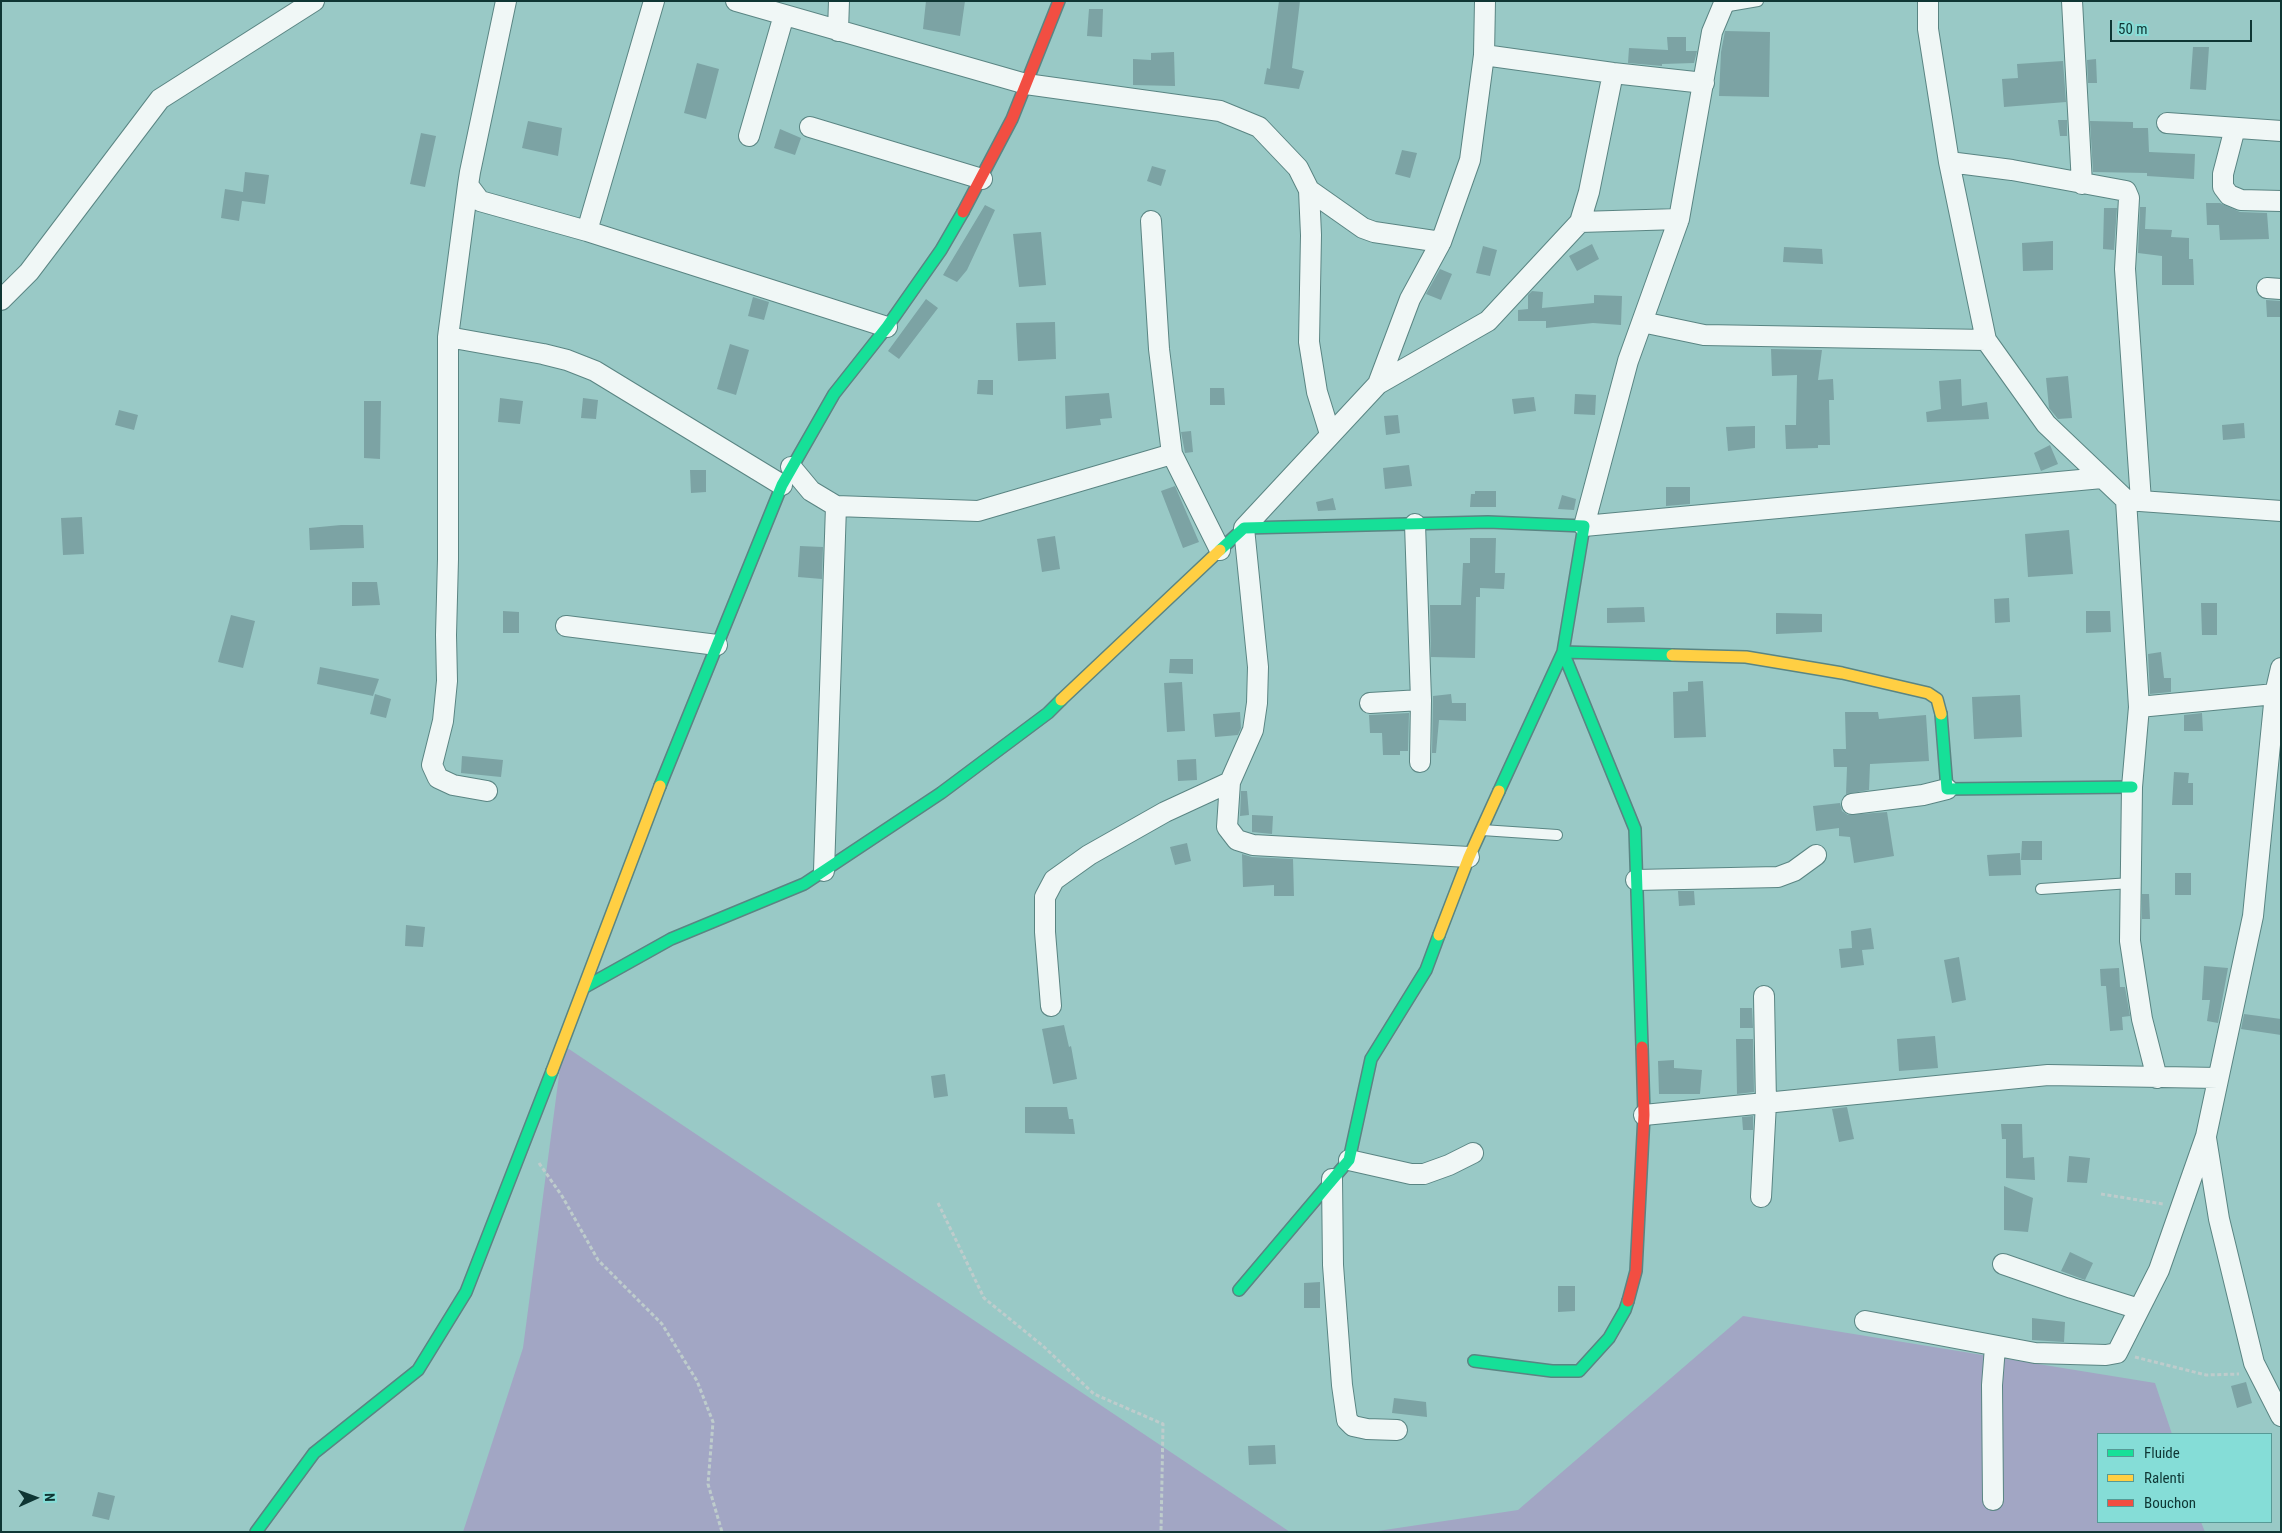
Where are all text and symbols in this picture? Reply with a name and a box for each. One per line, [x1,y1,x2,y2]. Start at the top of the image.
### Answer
scale bar [2112,10,2254,42]
text: 50 m [2118,20,2148,38]
legend [2097,1433,2272,1523]
text: Fluide [2144,1444,2180,1462]
text: Ralenti [2144,1469,2185,1487]
north arrow [10,1473,60,1523]
text: N [42,1493,58,1502]
text: Bouchon [2144,1494,2196,1512]

